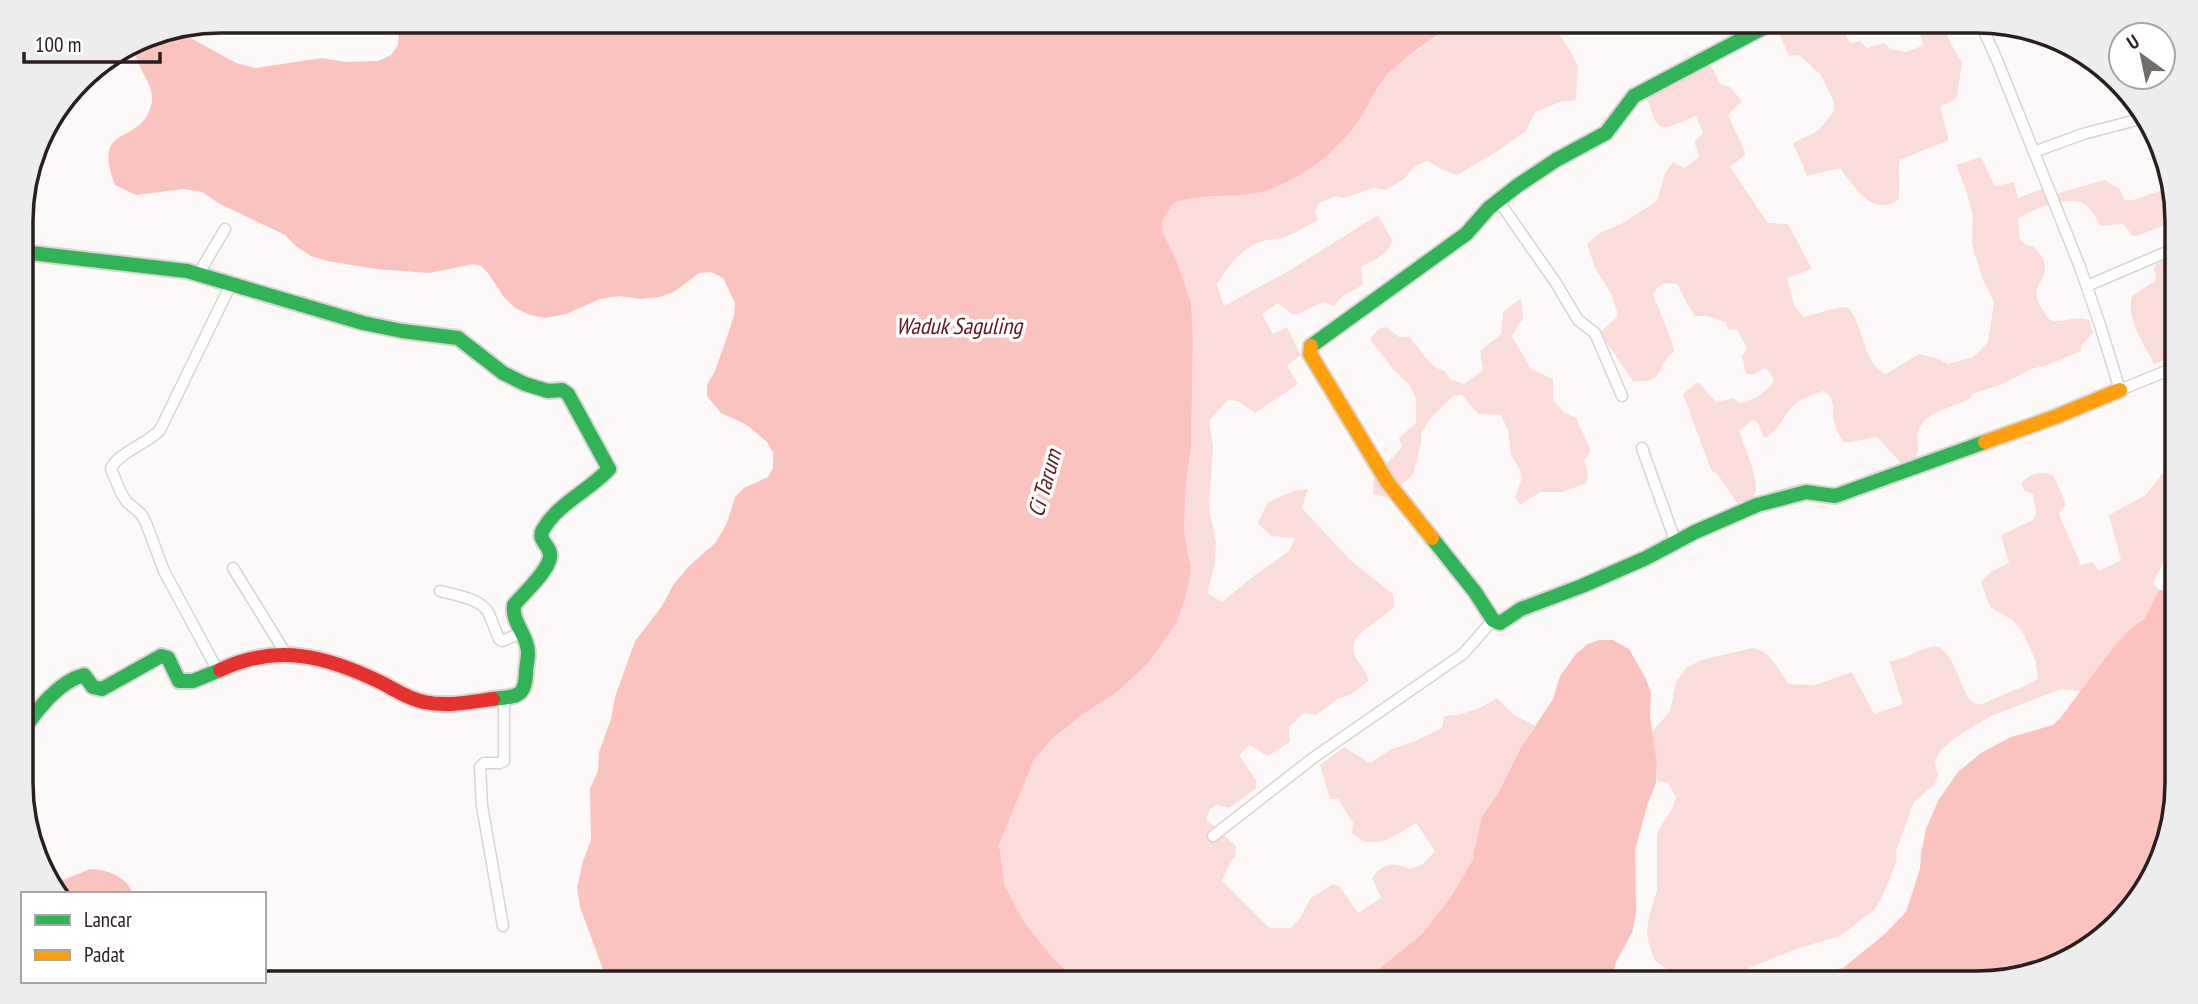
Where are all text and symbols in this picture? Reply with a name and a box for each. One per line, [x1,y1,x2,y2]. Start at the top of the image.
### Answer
scale bar [24,21,161,65]
north arrow [2107,21,2177,91]
text: U [2122,29,2143,54]
text: 100 m [35,31,81,58]
water label: Waduk Saguling [896,311,1024,340]
water label: Ci Tarum [1021,444,1068,520]
legend [21,892,266,983]
text: Lancar [84,906,132,933]
text: Padat [84,941,125,968]

